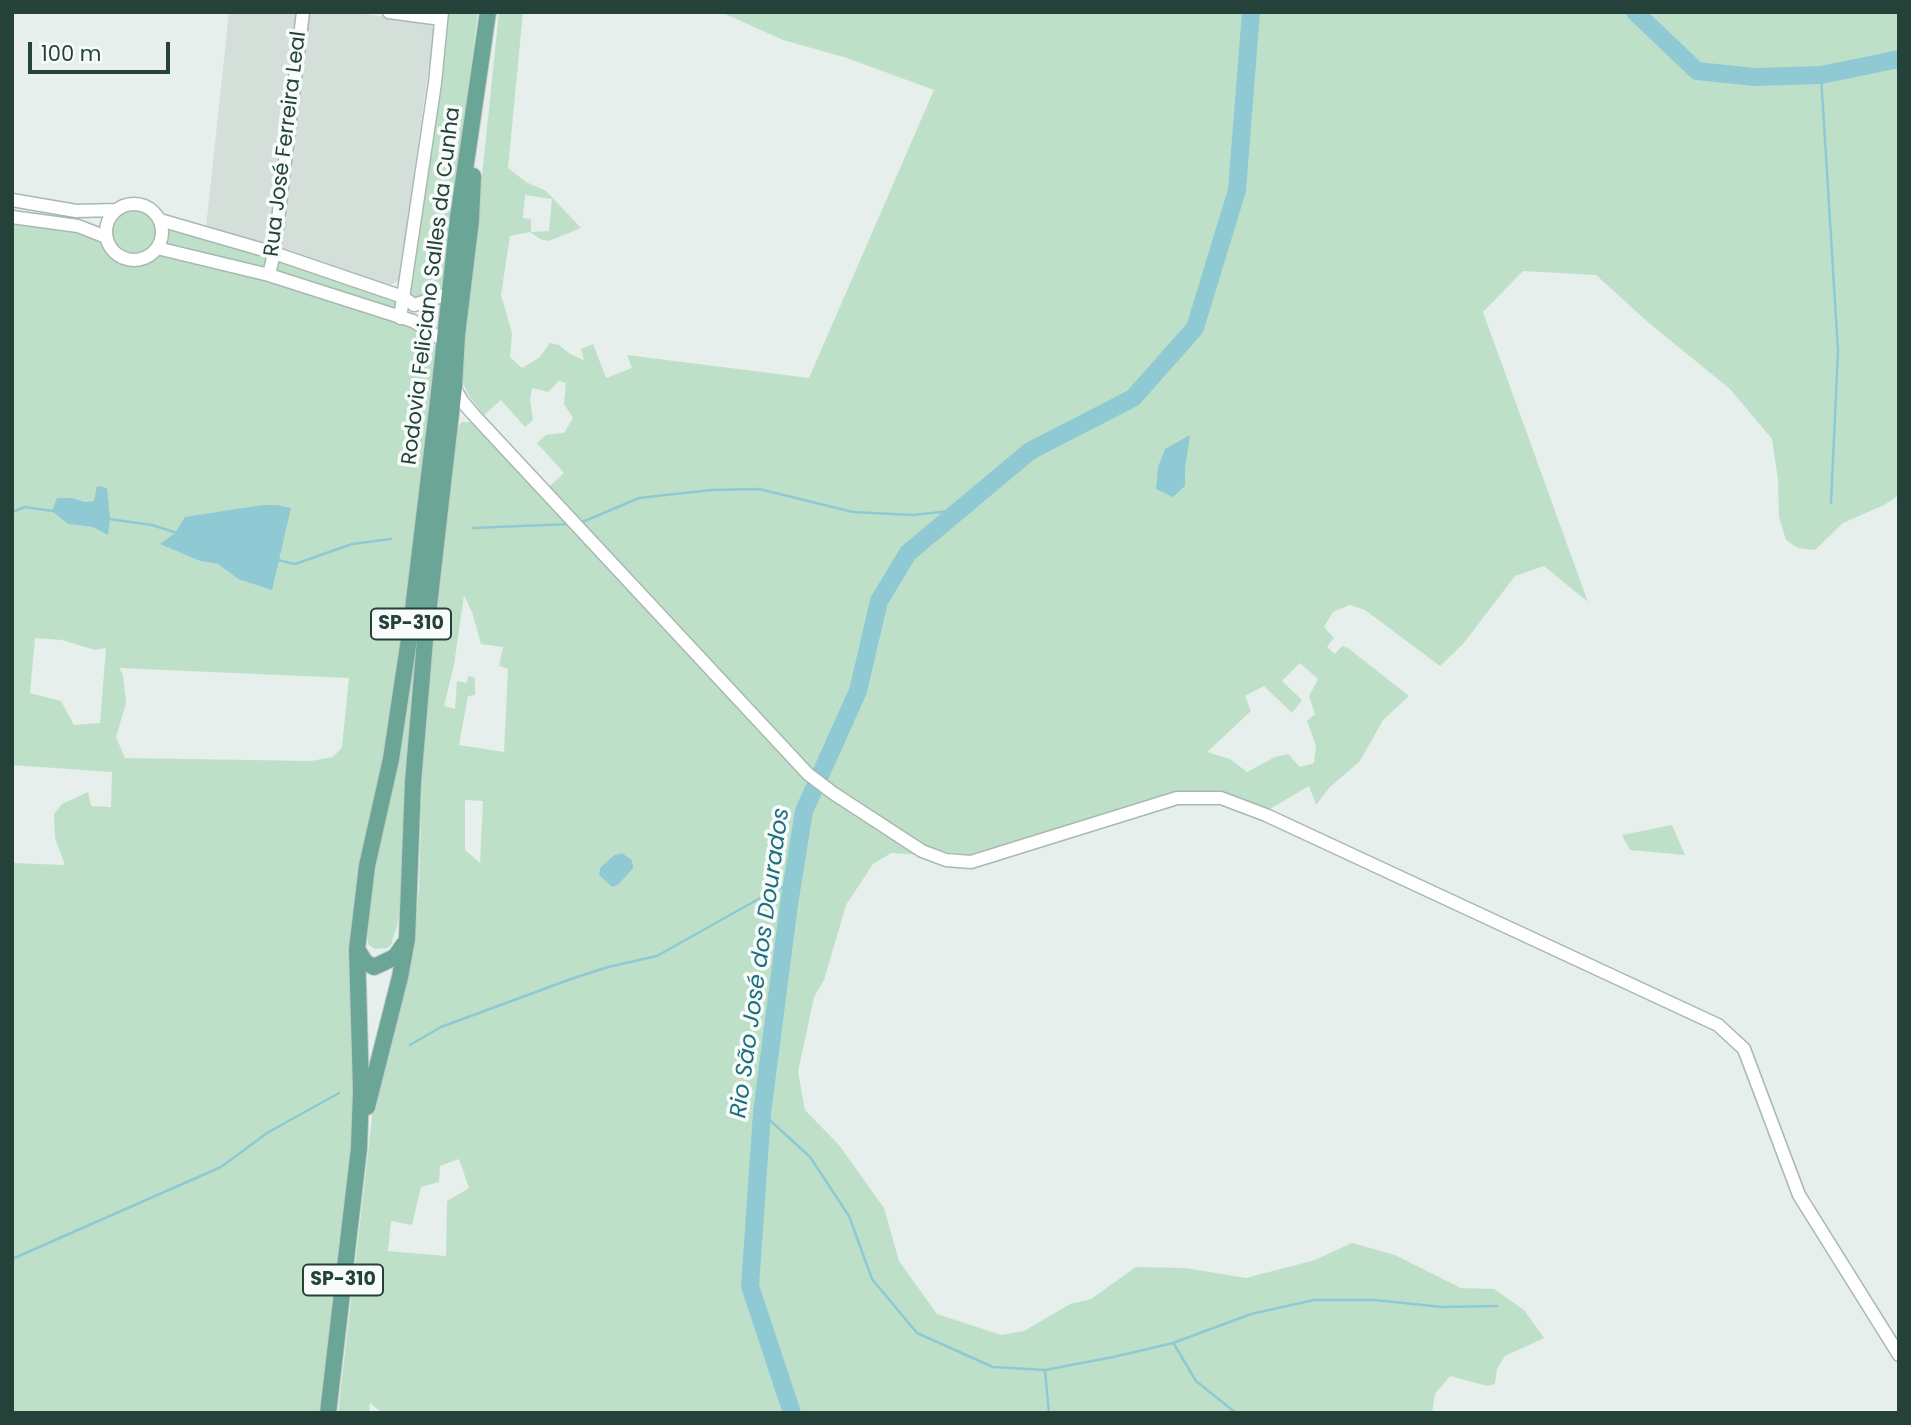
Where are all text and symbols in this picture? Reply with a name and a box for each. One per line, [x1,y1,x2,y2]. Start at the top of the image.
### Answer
scale bar [32,28,173,72]
street label: Rua José Ferreira Leal [260,30,312,258]
text: 100 m [41,39,101,68]
street label: Rodovia Feliciano Salles da Cunha [398,106,466,466]
road number: SP-310 [371,608,451,639]
water label: Rio São José dos Dourados [726,806,796,1120]
road number: SP-310 [303,1264,383,1296]

